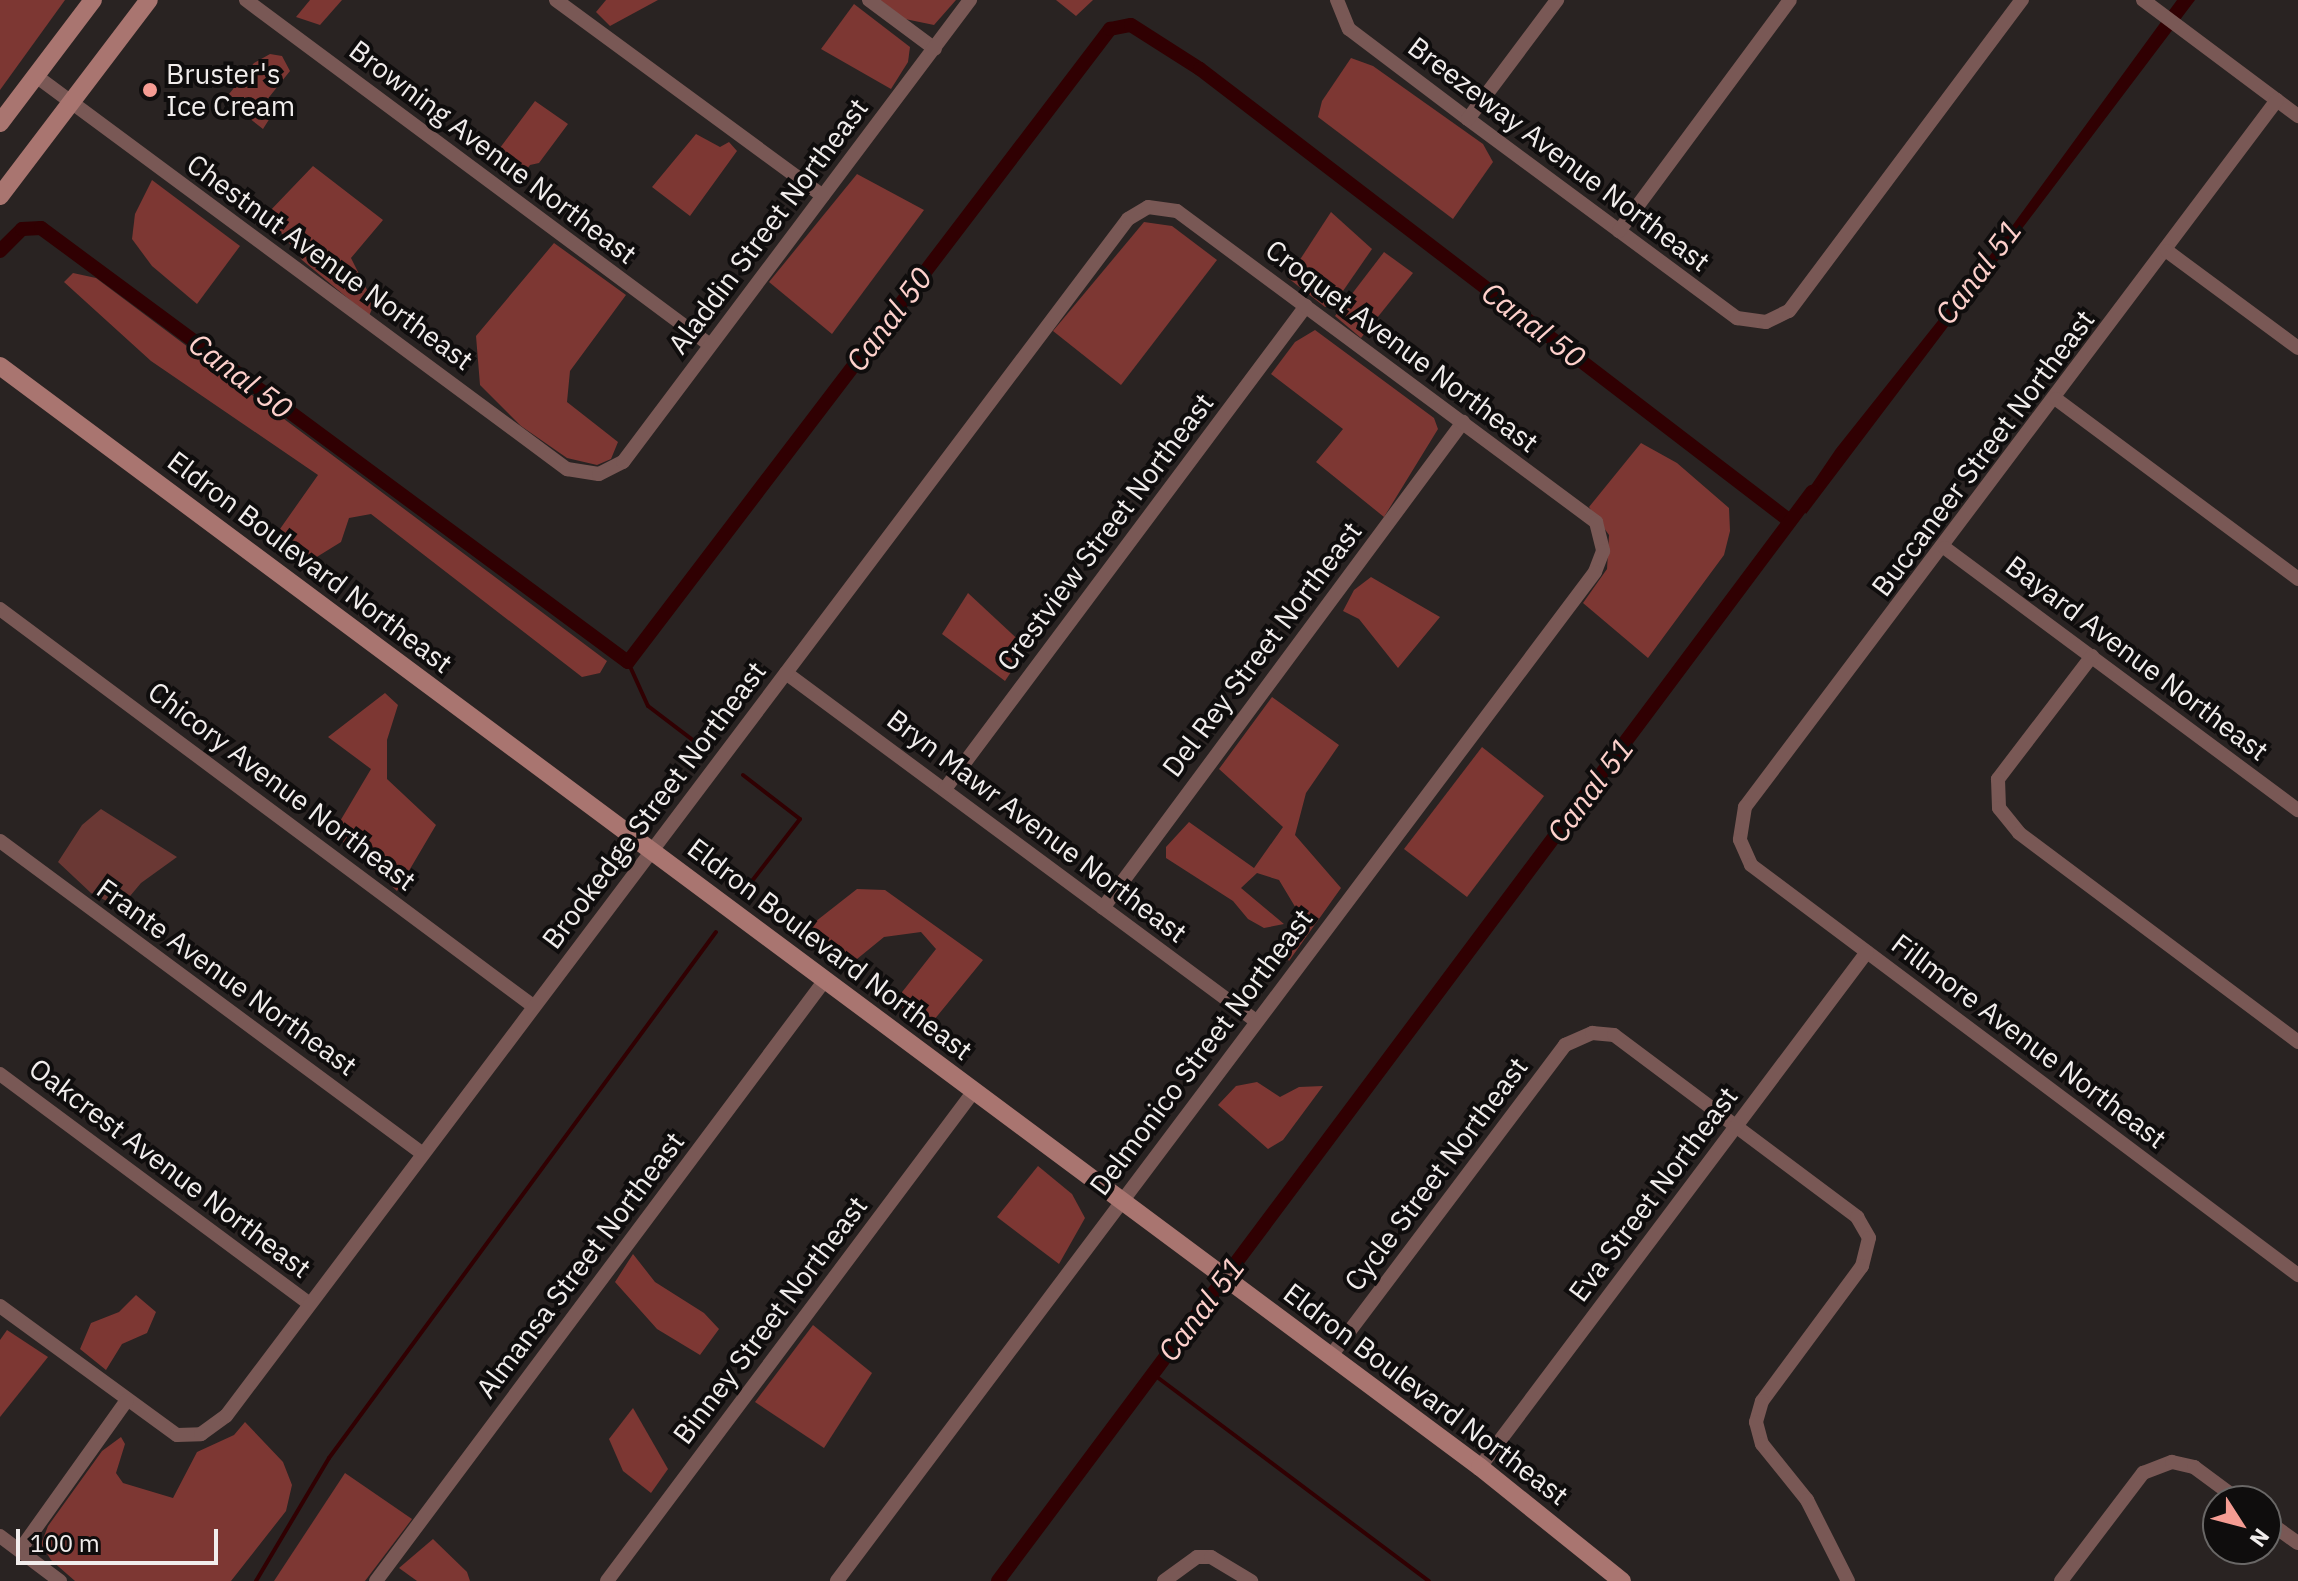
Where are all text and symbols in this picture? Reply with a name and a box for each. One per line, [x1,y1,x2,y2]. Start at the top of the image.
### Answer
street label: Breezeway Avenue Northeast [1402,30,1716,278]
street label: Browning Avenue Northeast [343,33,643,271]
place label: Bruster's Ice Cream [166,57,295,123]
marker: Bruster's Ice Cream [141,81,159,99]
street label: Aladdin Street Northeast [661,92,875,360]
street label: Chestnut Avenue Northeast [180,147,480,377]
water label: Canal 51 [1927,213,2029,331]
street label: Croquet Avenue Northeast [1259,233,1545,459]
water label: Canal 50 [838,260,940,378]
water label: Canal 50 [1475,274,1593,376]
street label: Buccaneer Street Northeast [1864,303,2102,603]
water label: Canal 50 [182,325,300,427]
street label: Crestview Street Northeast [990,387,1220,677]
street label: Eldron Boulevard Northeast [161,444,459,680]
street label: Del Rey Street Northeast [1155,515,1369,783]
street label: Bayard Avenue Northeast [1999,548,2275,768]
street label: Brookedge Street Northeast [535,655,773,955]
street label: Chicory Avenue Northeast [142,674,422,898]
street label: Bryn Mawr Avenue Northeast [880,702,1194,950]
water label: Canal 51 [1539,731,1641,849]
street label: Eldron Boulevard Northeast [681,831,979,1067]
street label: Frante Avenue Northeast [90,871,364,1083]
street label: Delmonico Street Northeast [1082,902,1320,1202]
street label: Fillmore Avenue Northeast [1885,927,2173,1155]
street label: Oakcrest Avenue Northeast [23,1051,317,1285]
street label: Cycle Street Northeast [1337,1051,1535,1297]
street label: Eva Street Northeast [1561,1080,1745,1308]
street label: Almansa Street Northeast [469,1125,691,1405]
street label: Binney Street Northeast [666,1189,874,1451]
water label: Canal 51 [1150,1250,1252,1368]
street label: Eldron Boulevard Northeast [1277,1276,1575,1512]
north arrow [2202,1485,2282,1565]
scale bar [20,1513,222,1563]
text: N [2244,1523,2277,1553]
text: 100 m [30,1527,100,1559]

